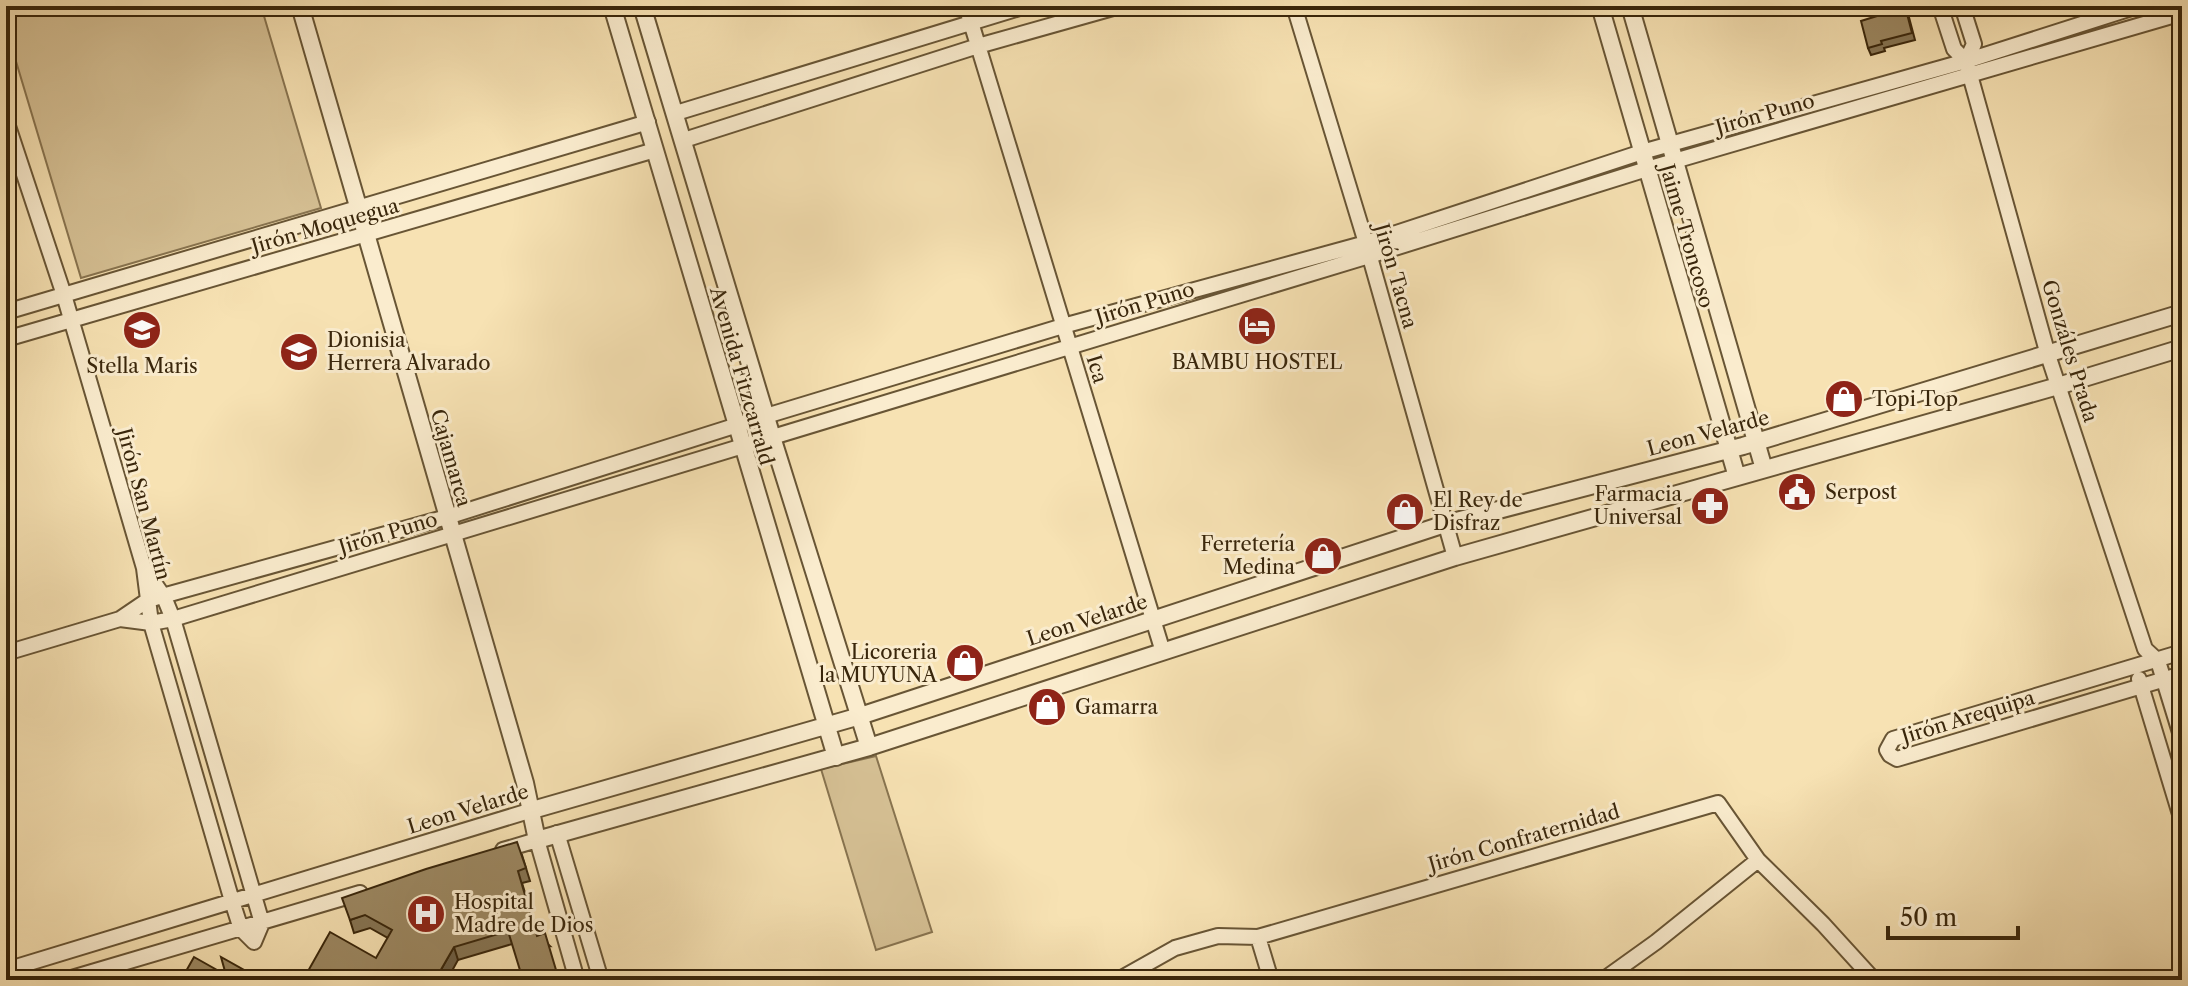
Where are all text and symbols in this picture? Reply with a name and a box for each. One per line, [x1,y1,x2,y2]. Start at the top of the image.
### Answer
street label: Jirón Puno [1710,88,1817,140]
street label: Jaime Troncoso [1654,158,1719,311]
street label: Jirón Moquegua [246,193,402,259]
street label: Jirón Tacna [1369,218,1423,332]
street label: Jirón Puno [1090,277,1197,330]
street label: Gonzáles Prada [2037,277,2103,426]
street label: Avenida Fitzcarrald [705,283,779,468]
hotel icon: BAMBU HOSTEL [1236,305,1278,347]
school or university icon: Stella Maris [121,309,163,351]
place label: Dionisia Herrera Alvarado [327,328,491,375]
school or university icon: Dionisia Herrera Alvarado [278,331,320,373]
place label: BAMBU HOSTEL [1172,350,1342,374]
street label: Ica [1081,352,1113,386]
place label: Stella Maris [86,354,198,378]
shop icon: Topi Top [1823,378,1865,420]
place label: Topi Top [1872,387,1958,411]
street label: Leon Velarde [1644,405,1772,461]
street label: Cajamarca [426,406,477,510]
street label: Jirón San Martín [111,422,176,583]
public building icon: Serpost [1776,471,1818,513]
place label: Serpost [1825,480,1897,504]
place label: Farmacia Universal [1594,482,1682,529]
pharmacy icon: Farmacia Universal [1689,485,1731,527]
place label: El Rey de Disfraz [1433,488,1523,535]
shop icon: El Rey de Disfraz [1384,491,1426,533]
street label: Jirón Puno [333,507,440,560]
place label: Ferretería Medina [1201,532,1295,579]
shop icon: Ferretería Medina [1302,535,1344,577]
street label: Leon Velarde [1024,589,1150,651]
place label: Licoreria la MUYUNA [819,640,938,687]
shop icon: Licoreria la MUYUNA [944,642,986,684]
street label: Jirón Arequipa [1896,685,2038,750]
shop icon: Gamarra [1026,686,1068,728]
place label: Gamarra [1075,695,1159,719]
street label: Leon Velarde [404,779,532,839]
street label: Jirón Confraternidad [1423,799,1622,878]
place label: Hospital Madre de Dios [454,890,593,937]
scale bar [1888,890,2018,940]
hospital icon: Hospital Madre de Dios [405,893,447,935]
text: 50 m [1900,903,1957,932]

